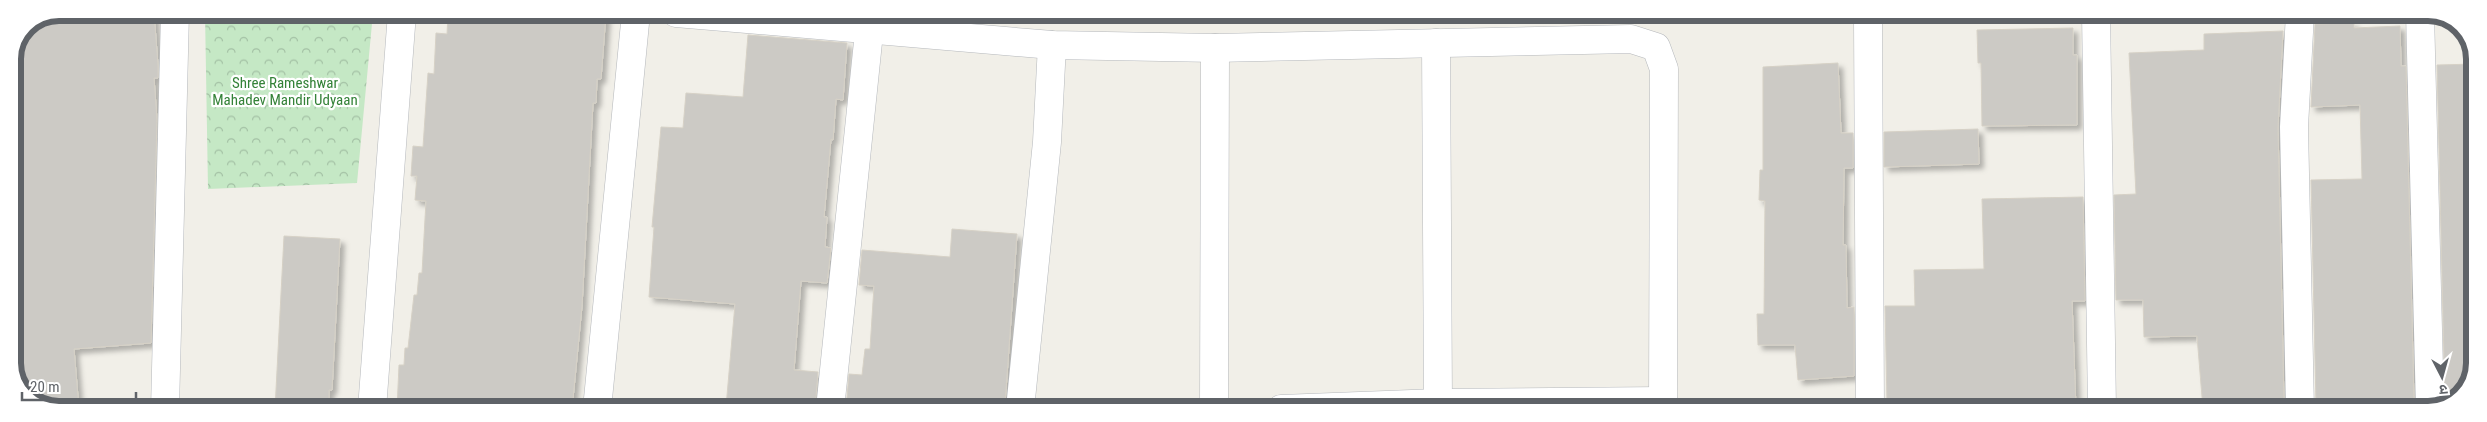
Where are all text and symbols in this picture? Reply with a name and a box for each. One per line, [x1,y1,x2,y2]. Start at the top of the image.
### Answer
park label: Shree Rameshwar Mahadev Mandir Udyaan [212,74,358,109]
north arrow [2417,352,2467,402]
scale bar [22,370,136,402]
text: 20 m [30,378,60,396]
text: उ [2438,382,2448,398]

